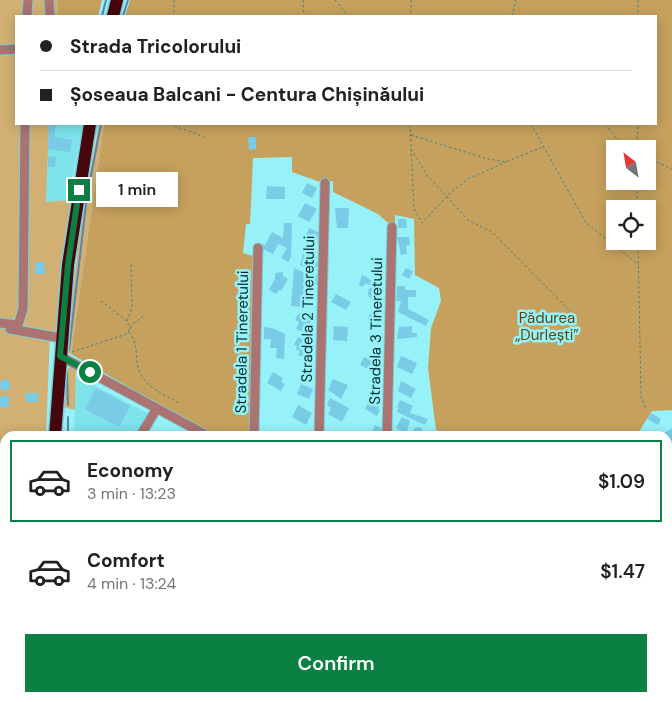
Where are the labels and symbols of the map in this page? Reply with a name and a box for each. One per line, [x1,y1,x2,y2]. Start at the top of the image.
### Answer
north arrow [606,140,656,190]
callout: 1 min [96,172,179,208]
route end [68,179,90,201]
street label: Stradela 2 Tineretului [297,235,319,383]
street label: Stradela 3 Tineretului [365,257,387,405]
street label: Stradela 1 Tineretului [231,270,253,414]
park label: Pădurea „Durlești” [515,308,579,345]
route start [79,361,101,383]

